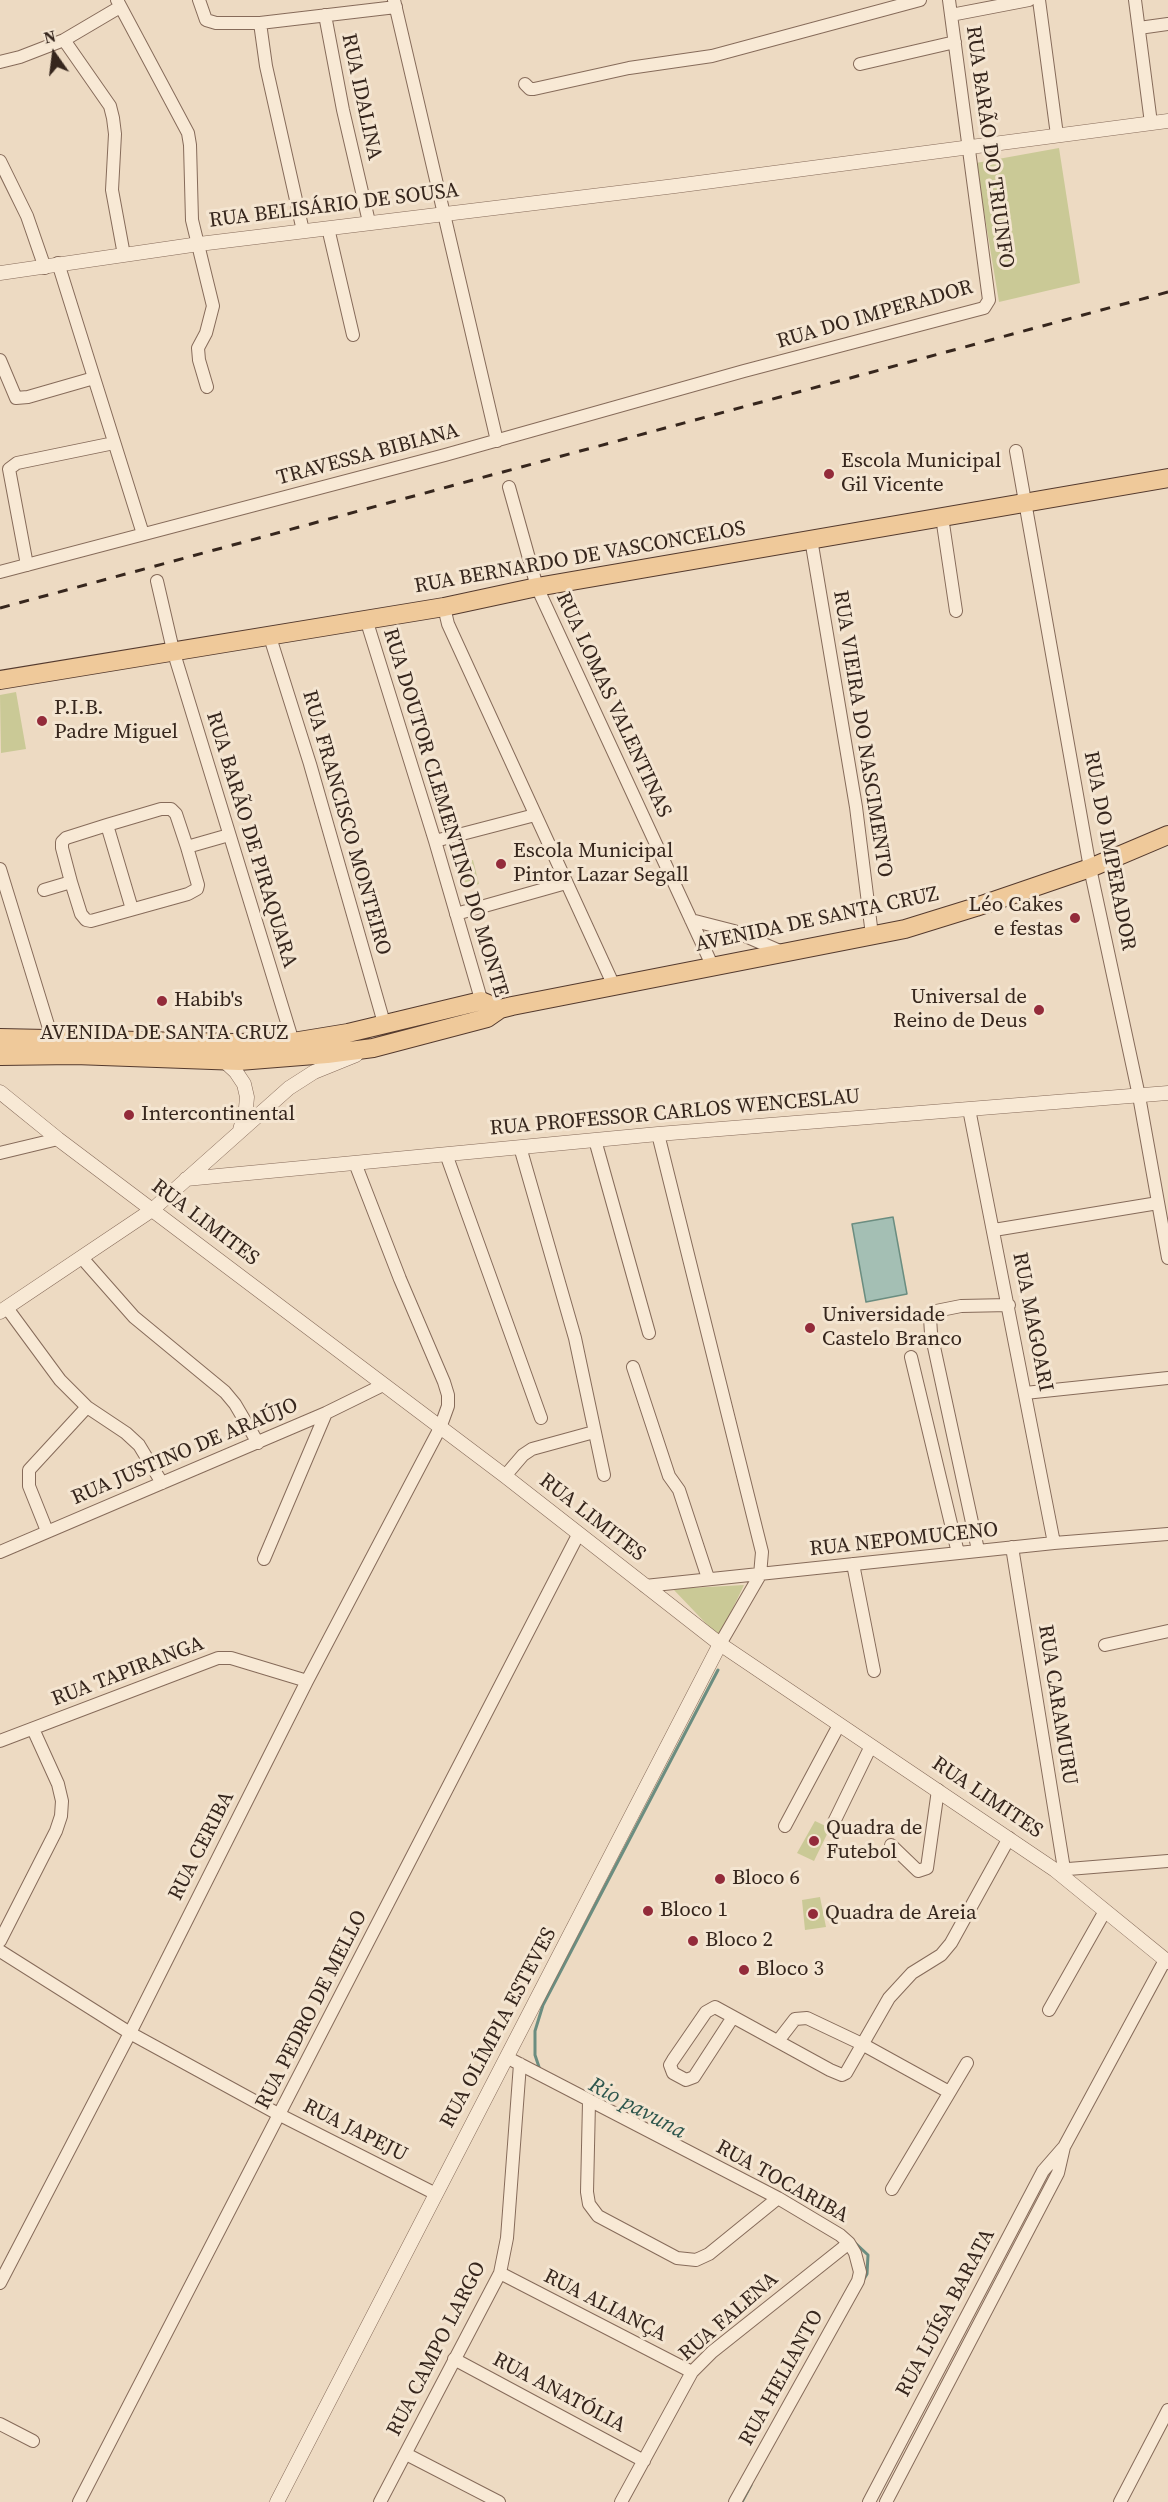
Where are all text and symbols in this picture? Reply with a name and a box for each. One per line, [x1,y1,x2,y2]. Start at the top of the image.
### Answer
north arrow [24,24,84,84]
text: N [41,24,58,49]
street label: RUA BARÃO DO TRIUNFO [960,24,1018,270]
street label: RUA IDALINA [335,31,387,163]
street label: RUA BELISÁRIO DE SOUSA [208,178,460,234]
street label: RUA DO IMPERADOR [774,275,976,355]
street label: TRAVESSA BIBIANA [274,419,462,491]
place label: Escola Municipal Gil Vicente [841,449,1001,499]
marker: Escola Municipal Gil Vicente [822,467,836,481]
street label: RUA BERNARDO DE VASCONCELOS [412,516,748,600]
street label: RUA LOMAS VALENTINAS [550,588,676,822]
street label: RUA VIEIRA DO NASCIMENTO [827,589,897,879]
street label: RUA DOUTOR CLEMENTINO DO MONTE [377,626,513,1000]
street label: RUA FRANCISCO MONTEIRO [296,688,396,958]
place label: P.I.B. Padre Miguel [54,696,178,746]
street label: RUA BARÃO DE PIRAQUARA [200,709,302,971]
marker: P.I.B. Padre Miguel [35,714,49,728]
street label: RUA DO IMPERADOR [1077,749,1141,953]
place label: Escola Municipal Pintor Lazar Segall [513,839,689,889]
marker: Escola Municipal Pintor Lazar Segall [494,857,508,871]
street label: AVENIDA DE SANTA CRUZ [693,882,941,958]
place label: Léo Cakes e festas [969,893,1063,943]
marker: Léo Cakes e festas [1068,911,1082,925]
place label: Universal de Reino de Deus [893,985,1027,1035]
place label: Habib's [174,988,243,1014]
marker: Habib's [155,994,169,1008]
marker: Universal de Reino de Deus [1032,1003,1046,1017]
street label: AVENIDA DE SANTA CRUZ [40,1021,288,1047]
street label: RUA PROFESSOR CARLOS WENCESLAU [489,1084,861,1142]
place label: Intercontinental [141,1102,295,1128]
marker: Intercontinental [122,1108,136,1122]
street label: RUA LIMITES [146,1174,264,1272]
street label: RUA MAGOARI [1006,1250,1058,1394]
place label: Universidade Castelo Branco [822,1303,962,1353]
marker: Universidade Castelo Branco [803,1321,817,1335]
street label: RUA JUSTINO DE ARAÚJO [68,1393,302,1511]
street label: RUA LIMITES [534,1469,650,1567]
street label: RUA NEPOMUCENO [808,1518,1000,1562]
street label: RUA CARAMURU [1032,1623,1082,1787]
street label: RUA TAPIRANGA [48,1631,208,1713]
street label: RUA LIMITES [927,1752,1047,1844]
street label: RUA CERIBA [164,1787,240,1905]
place label: Quadra de Futebol [826,1816,923,1866]
marker: Quadra de Futebol [807,1834,821,1848]
place label: Bloco 6 [732,1866,800,1892]
marker: Bloco 6 [713,1872,727,1886]
place label: Bloco 1 [660,1898,728,1924]
place label: Quadra de Areia [825,1901,977,1927]
marker: Bloco 1 [641,1904,655,1918]
street label: RUA PEDRO DE MELLO [251,1906,373,2114]
marker: Quadra de Areia [806,1907,820,1921]
street label: RUA OLÍMPIA ESTEVES [435,1924,563,2132]
place label: Bloco 2 [705,1928,773,1954]
marker: Bloco 2 [686,1934,700,1948]
place label: Bloco 3 [756,1957,824,1983]
marker: Bloco 3 [737,1963,751,1977]
water label: Rio pavuna [584,2072,690,2146]
street label: RUA JAPEJU [298,2094,412,2168]
street label: RUA TOCARIBA [711,2135,853,2229]
street label: RUA LUÍSA BARATA [891,2225,1001,2401]
street label: RUA CAMPO LARGO [382,2258,492,2440]
street label: RUA ALIANÇA [539,2264,671,2348]
street label: RUA FALENA [674,2267,784,2367]
street label: RUA HELIANTO [734,2306,830,2450]
street label: RUA ANATÓLIA [488,2347,630,2439]

